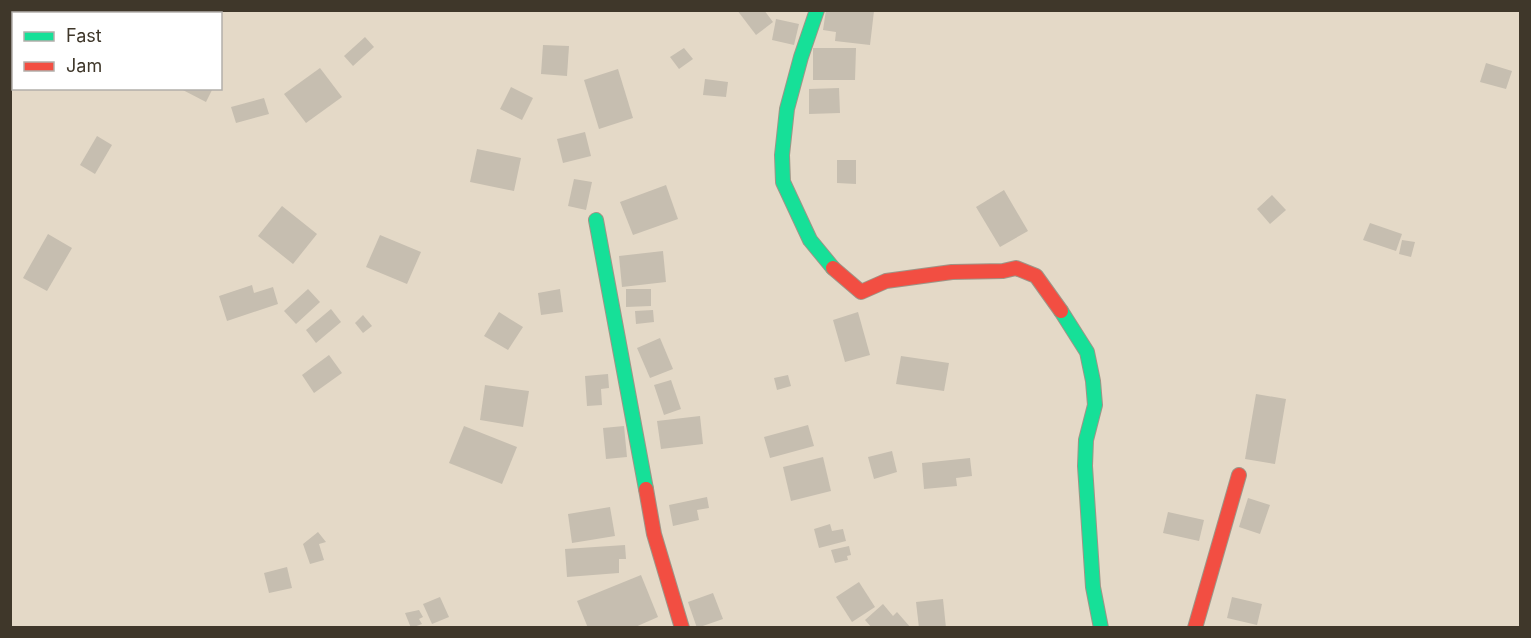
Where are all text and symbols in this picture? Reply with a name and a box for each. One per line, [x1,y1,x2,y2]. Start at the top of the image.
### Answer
legend [12,12,222,90]
text: Fast [66,25,102,46]
text: Jam [66,55,102,76]

